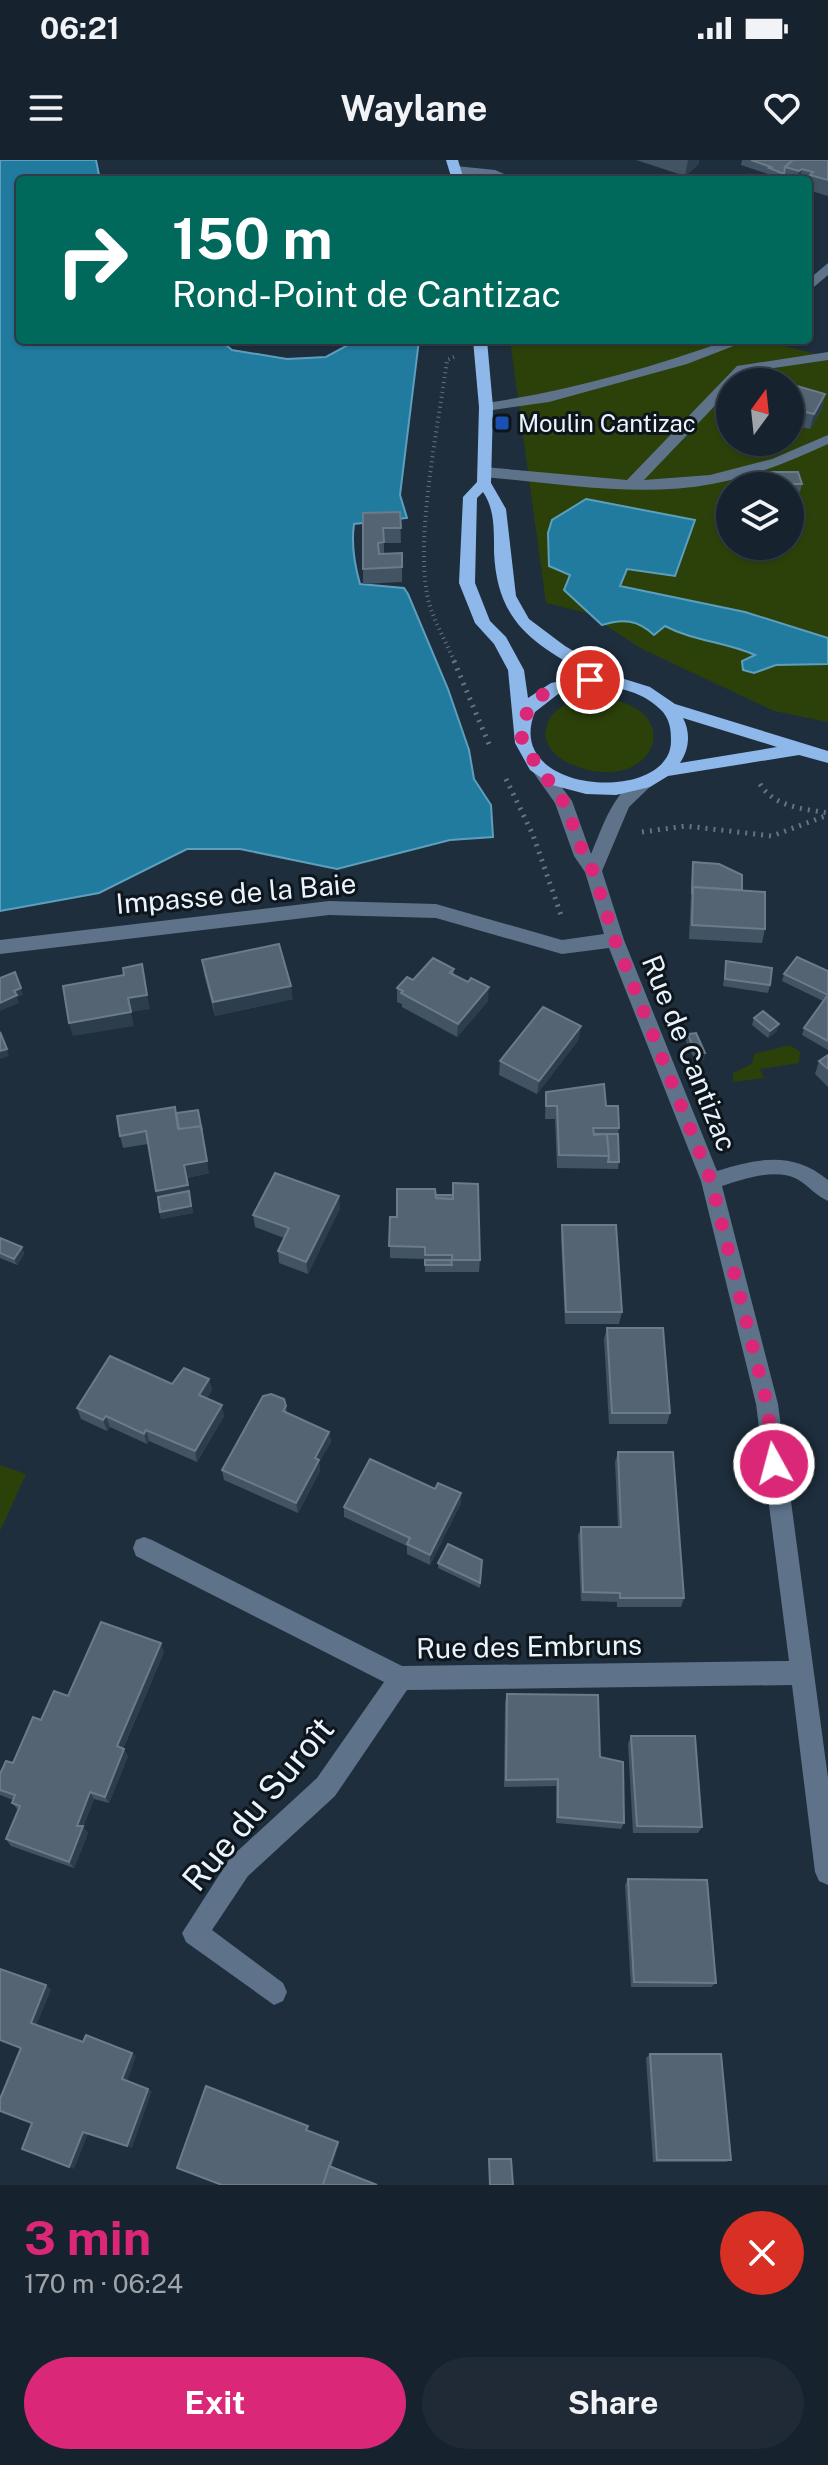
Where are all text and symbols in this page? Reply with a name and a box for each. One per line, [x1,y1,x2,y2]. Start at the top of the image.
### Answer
text: 06:21 [40,10,120,46]
icon: menu [24,86,68,130]
icon: heart [760,86,804,130]
text: Waylane [340,87,488,129]
text: 150 m [172,206,333,272]
icon: right [40,208,144,312]
text: Rond-Point de Cantizac [172,273,561,315]
north arrow [716,368,804,456]
map controls [716,368,804,560]
place label: Moulin Cantizac [518,409,696,437]
marker: Moulin Cantizac [493,414,511,432]
button: layers [716,472,804,560]
pin [556,646,624,714]
icon: arrive [568,658,612,702]
street label: Impasse de la Baie [114,866,358,920]
street label: Rue de Cantizac [636,950,744,1156]
position arrow [732,1422,816,1506]
street label: Rue des Embruns [416,1628,642,1664]
street label: Rue du Suroît [174,1709,342,1899]
text: 3 min [24,2209,151,2266]
button: close [720,2211,804,2295]
text: 170 m · 06:24 [24,2268,183,2299]
button: Exit [24,2357,406,2449]
button: Share [422,2357,804,2449]

